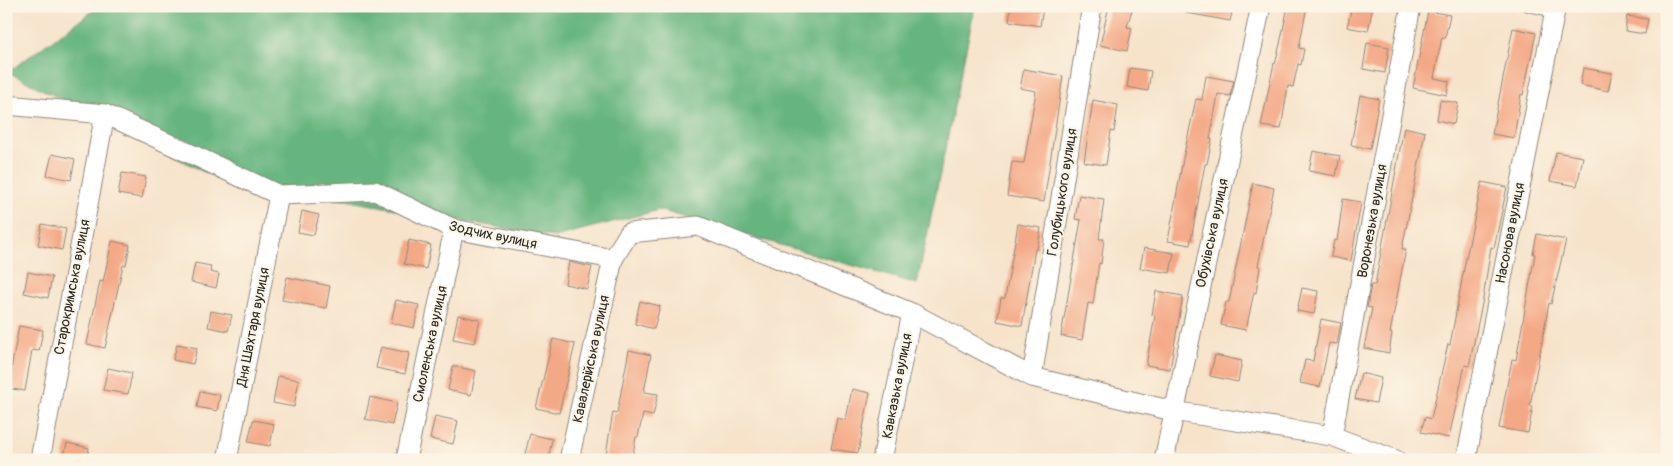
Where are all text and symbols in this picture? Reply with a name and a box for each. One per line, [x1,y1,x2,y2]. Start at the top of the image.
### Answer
street label: Голубицького вулиця [1044,127,1080,257]
street label: Воронезька вулиця [1354,163,1390,279]
street label: Обухівська вулиця [1192,177,1232,289]
street label: Насонова вулиця [1492,181,1528,285]
street label: Зодчих вулиця [447,217,539,253]
street label: Старокримська вулиця [51,218,93,356]
street label: Дня Шахтаря вулиця [233,266,273,389]
street label: Смоленська вулиця [409,284,451,404]
street label: Кавалерійська вулиця [569,294,613,424]
street label: Кавказька вулиця [878,332,916,440]

